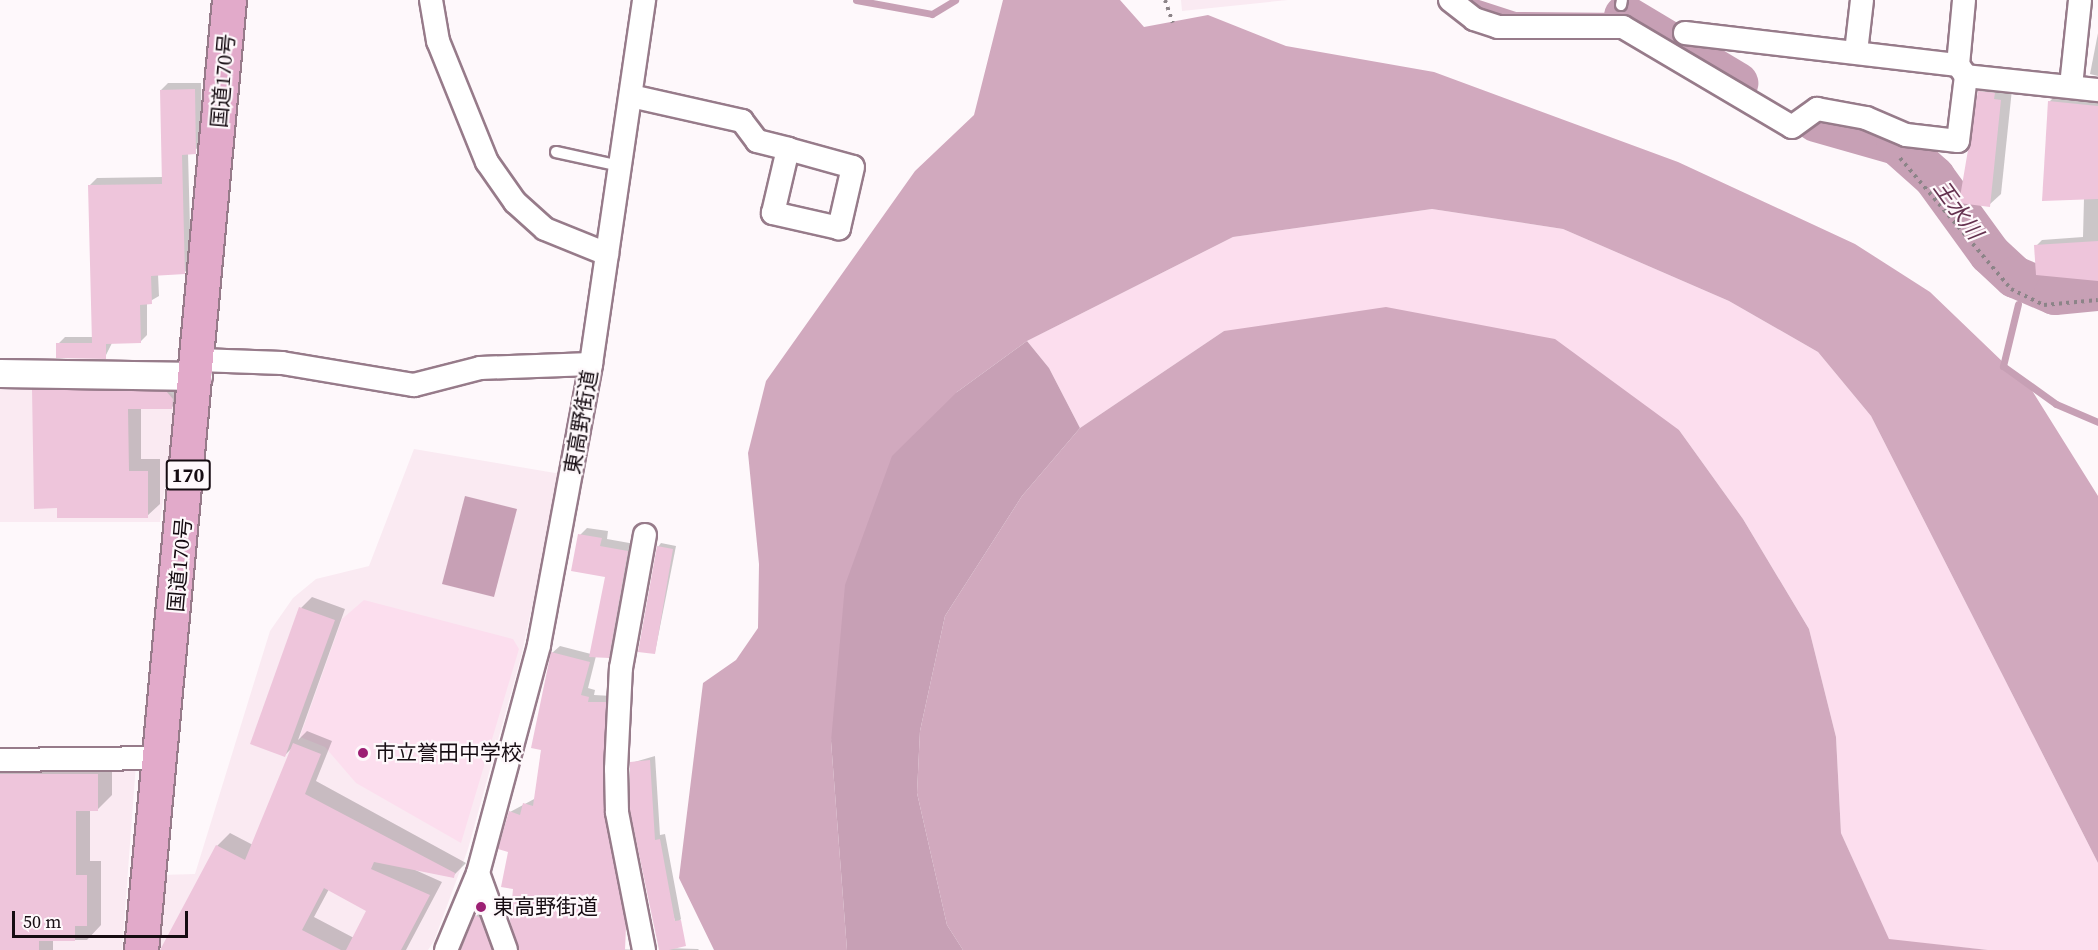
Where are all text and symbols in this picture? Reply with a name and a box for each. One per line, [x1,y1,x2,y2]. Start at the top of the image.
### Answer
street label: 国道170号 [206,33,240,129]
water label: 王水川 [1928,176,1988,244]
street label: 東高野街道 [559,368,603,476]
road number: 170 [166,458,210,492]
street label: 国道170号 [163,517,197,613]
place label: 市立誉田中学校 [375,740,522,766]
marker: 市立誉田中学校 [356,746,370,760]
place label: 東高野街道 [493,894,598,920]
scale bar [15,899,190,937]
marker: 東高野街道 [474,900,488,914]
text: 50 m [23,909,61,934]

